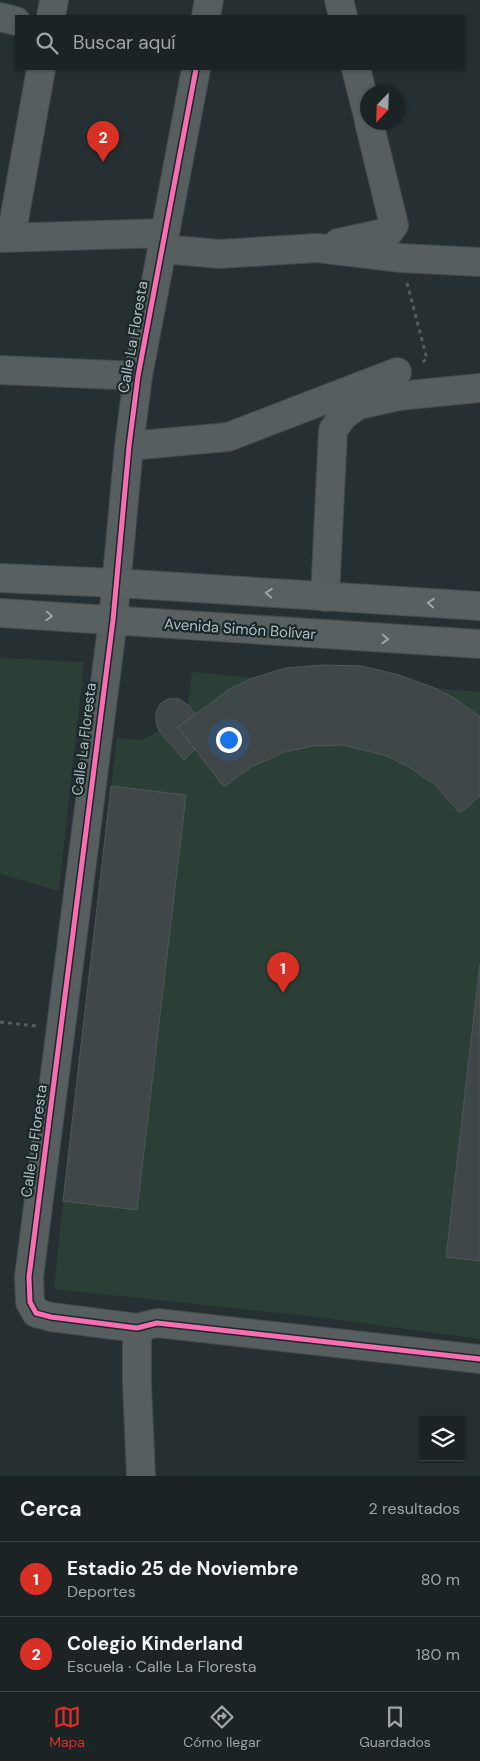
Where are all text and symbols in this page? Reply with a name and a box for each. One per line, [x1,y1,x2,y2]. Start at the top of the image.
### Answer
search box [15,15,465,70]
icon: search [33,29,61,57]
text: Buscar aquí [73,30,176,55]
north arrow [360,85,405,130]
pin: 2 [87,121,119,162]
street label: Calle La Floresta [113,279,153,395]
one-way arrow [265,588,273,599]
one-way arrow [427,597,435,608]
one-way arrow [45,611,53,622]
street label: Avenida Simón Bolívar [163,614,317,644]
one-way arrow [382,633,390,644]
street label: Calle La Floresta [67,681,101,797]
your location [216,727,242,753]
pin: 1 [267,952,299,993]
street label: Calle La Floresta [16,1083,52,1199]
map controls [420,1416,465,1461]
button: layers [420,1416,465,1461]
text: Cerca [20,1495,82,1523]
text: 2 resultados [369,1498,460,1519]
text: Estadio 25 de Noviembre [67,1556,298,1581]
text: 1 [33,1569,39,1590]
text: 80 m [421,1569,460,1590]
text: Deportes [67,1581,136,1602]
text: Colegio Kinderland [67,1631,243,1656]
text: 2 [31,1644,41,1665]
text: 180 m [416,1644,460,1665]
text: Escuela · Calle La Floresta [67,1656,256,1677]
tab: Mapa [49,1703,85,1751]
tab: Cómo llegar [183,1703,261,1751]
tab: Guardados [359,1703,431,1751]

